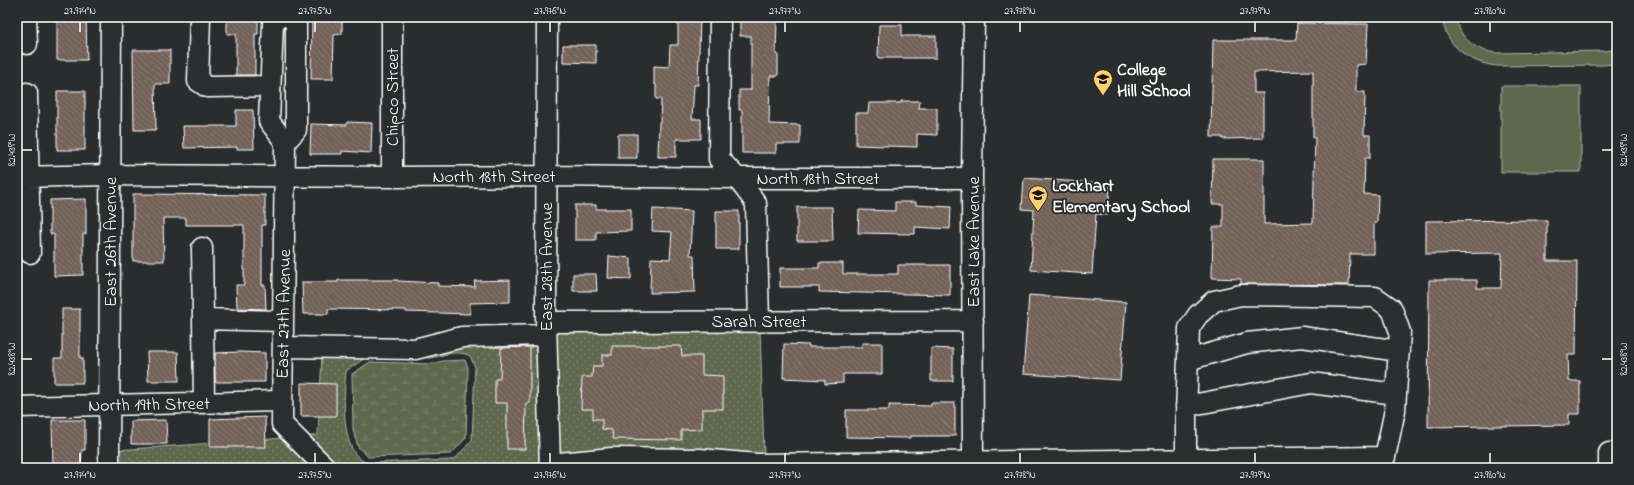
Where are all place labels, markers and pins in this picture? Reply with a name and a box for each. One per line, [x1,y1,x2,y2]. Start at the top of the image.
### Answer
place label: College Hill School [1117,58,1191,105]
school or university icon: College Hill School [1092,68,1114,96]
place label: Lockhart Elementary School [1052,174,1190,222]
school or university icon: Lockhart Elementary School [1027,184,1049,212]

